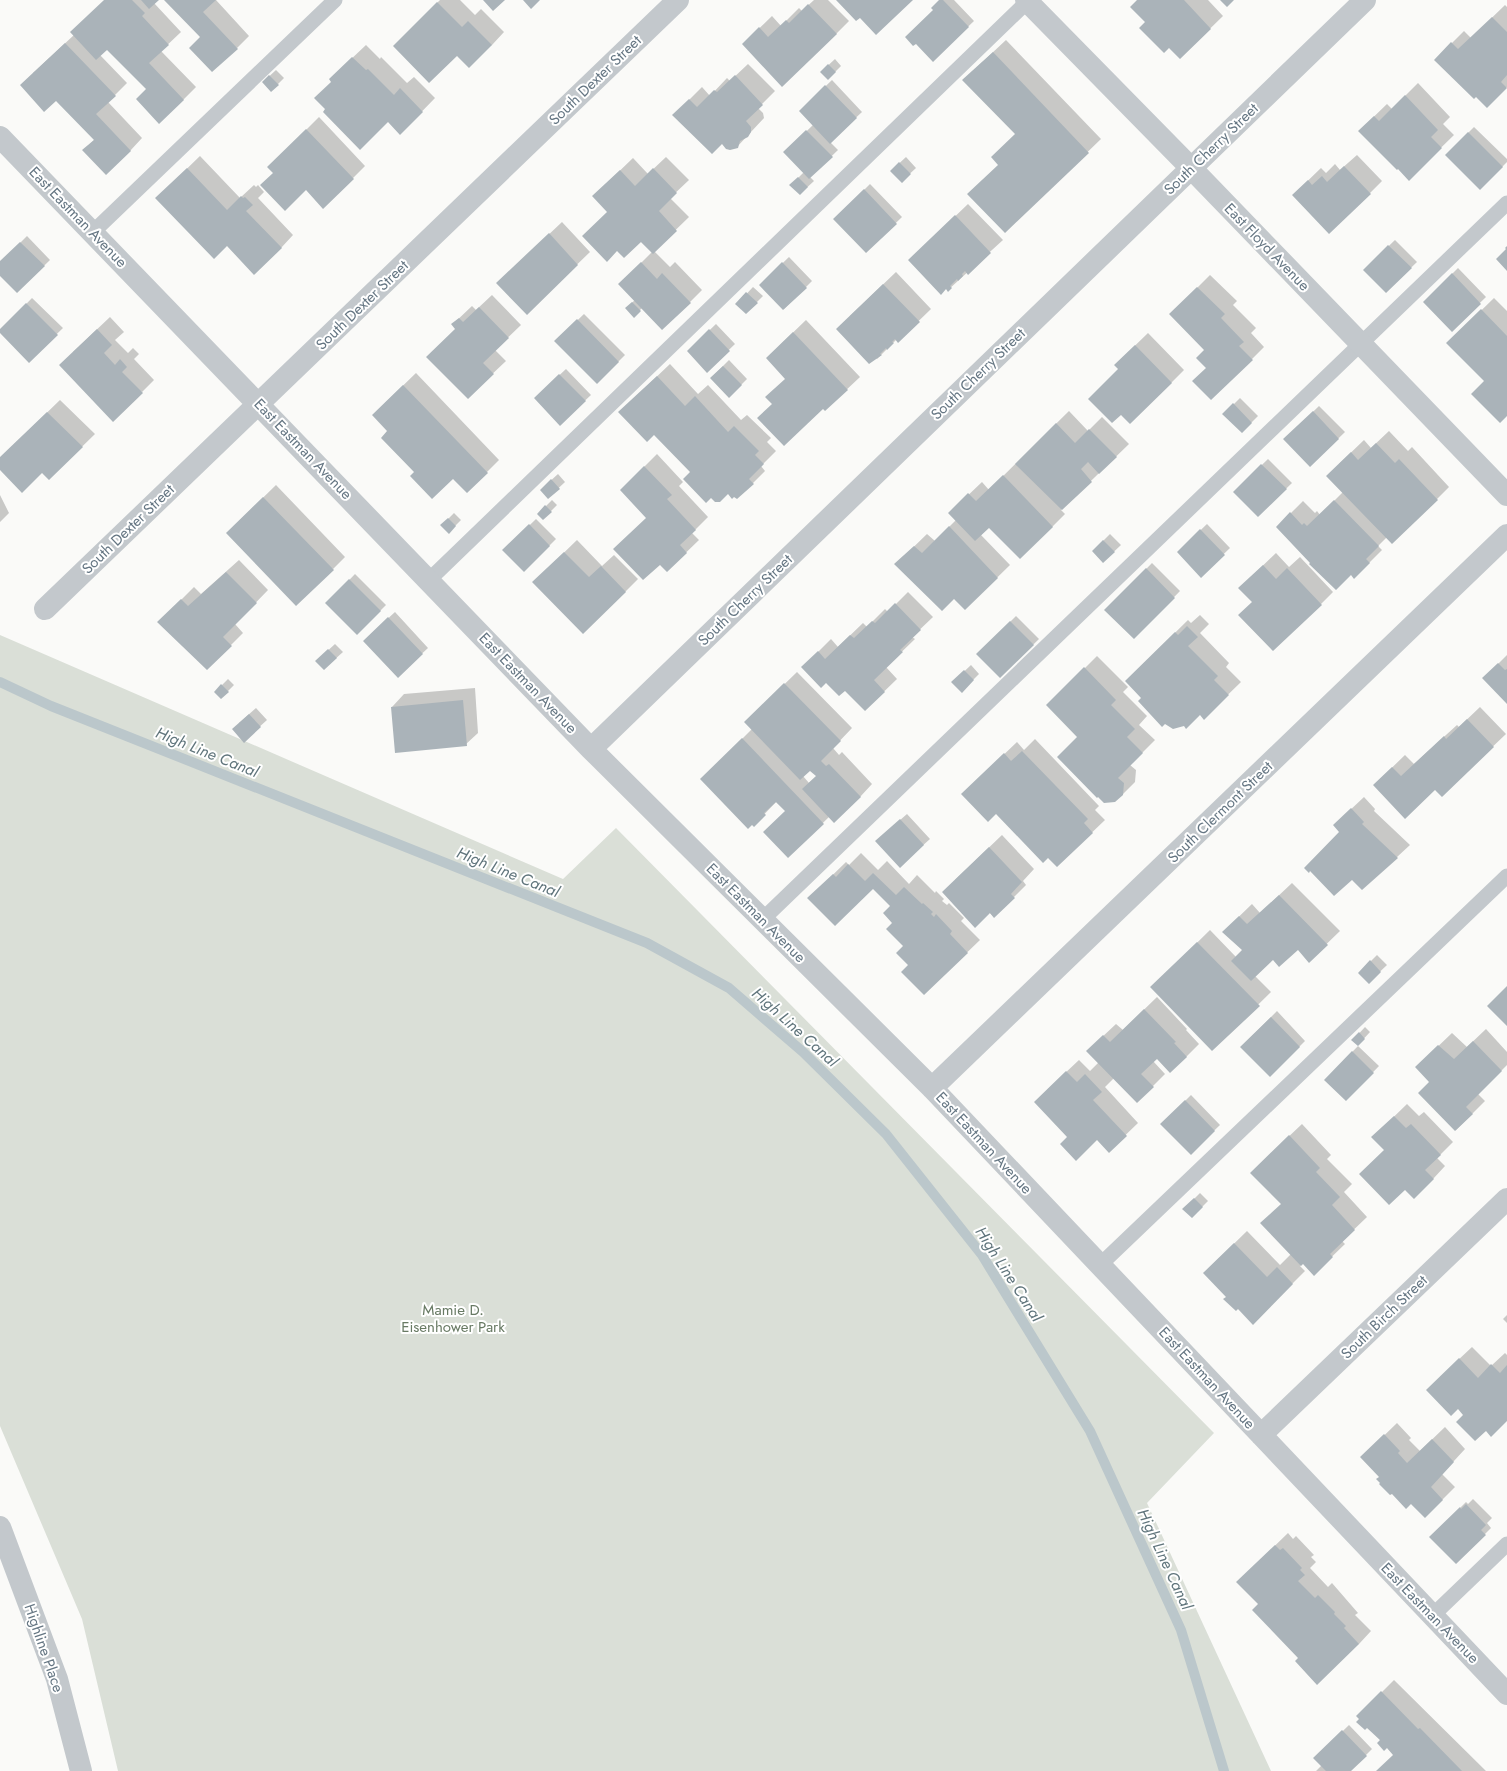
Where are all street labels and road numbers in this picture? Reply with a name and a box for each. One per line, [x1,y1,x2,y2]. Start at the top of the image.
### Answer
street label: South Dexter Street [544,30,646,130]
street label: South Cherry Street [1159,98,1263,200]
street label: East Eastman Avenue [24,162,132,273]
street label: East Floyd Avenue [1219,198,1315,296]
street label: South Dexter Street [311,255,413,355]
street label: South Cherry Street [926,323,1030,425]
street label: East Eastman Avenue [249,394,357,505]
street label: South Dexter Street [77,479,179,579]
street label: South Cherry Street [693,549,797,651]
street label: East Eastman Avenue [474,628,582,739]
street label: South Clermont Street [1163,756,1278,868]
street label: East Eastman Avenue [701,858,811,968]
street label: East Eastman Avenue [931,1087,1037,1199]
street label: South Birch Street [1336,1270,1432,1364]
street label: East Eastman Avenue [1154,1322,1260,1434]
street label: East Eastman Avenue [1376,1558,1484,1669]
street label: Highline Place [19,1601,70,1695]

